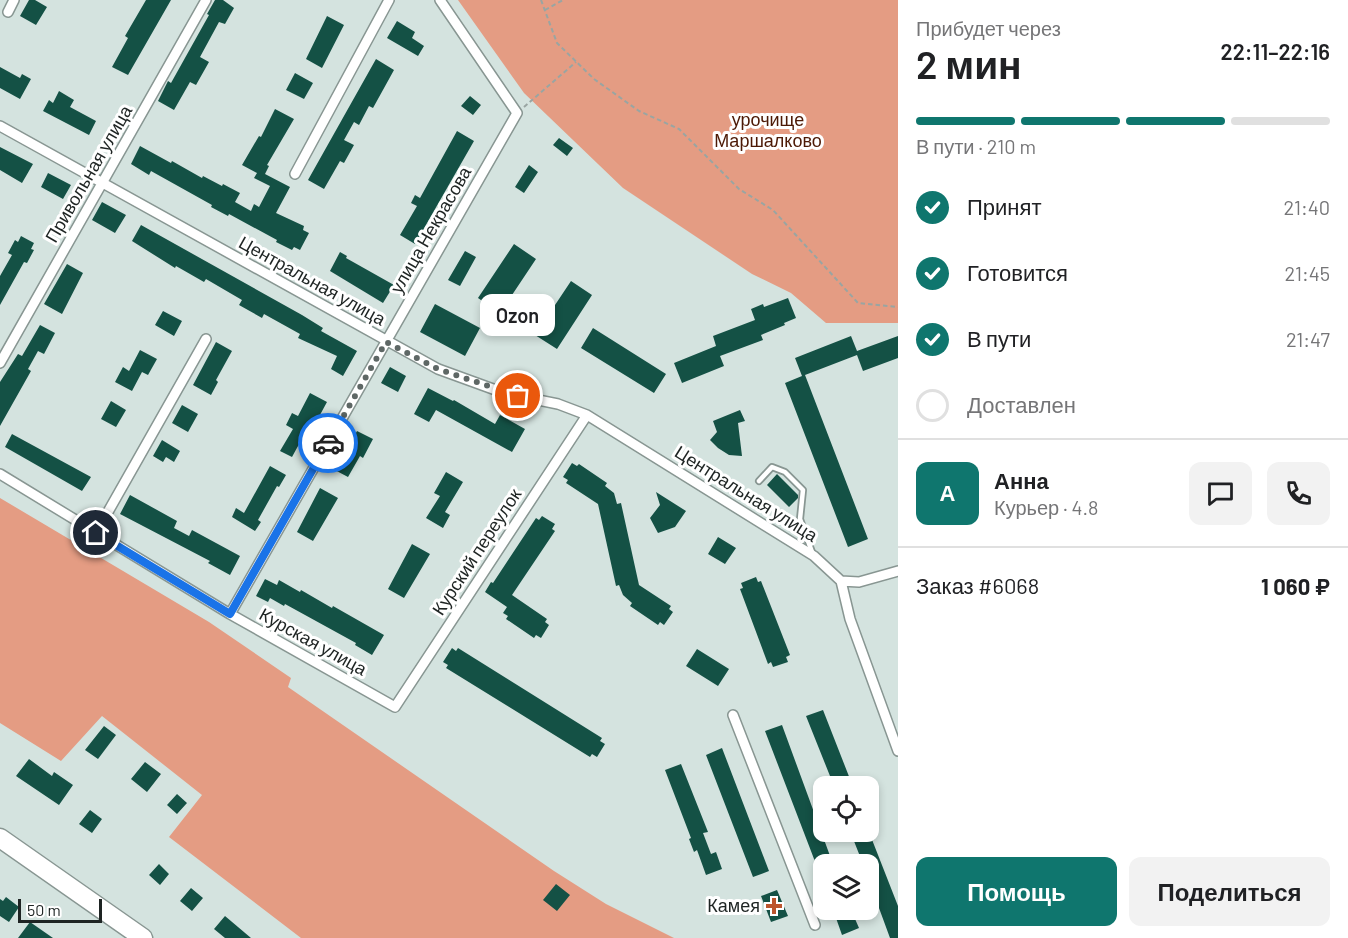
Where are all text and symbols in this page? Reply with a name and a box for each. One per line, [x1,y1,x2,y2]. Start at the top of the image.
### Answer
text: Прибудет через [916,16,1061,40]
text: 22:11–22:16 [1221,38,1330,64]
text: 2 мин [916,40,1022,87]
street label: Привольная улица [40,100,137,246]
park label: урочище Маршалково [714,108,822,151]
text: В пути · 210 m [916,134,1036,158]
street label: улица Некрасова [385,161,476,297]
icon: check [916,191,949,224]
text: Принят [967,193,1041,219]
text: 21:40 [1283,195,1330,219]
street label: Центральная улица [235,231,390,330]
icon: check [916,257,949,290]
text: Готовится [967,259,1068,285]
text: 21:45 [1284,261,1330,285]
callout: Ozon [480,294,556,336]
text: Ozon [496,303,539,327]
icon: check [916,323,949,356]
text: В пути [967,325,1031,351]
text: 21:47 [1286,327,1330,351]
pin [492,370,543,421]
icon: bag [501,379,534,412]
text: Доставлен [967,391,1076,417]
courier [298,413,358,473]
icon: car [312,427,345,460]
street label: Центральная улица [671,440,823,547]
button: chat [1189,462,1252,525]
button: phone [1267,462,1330,525]
text: Анна [994,467,1049,493]
text: А [940,479,955,505]
street label: Курский переулок [427,484,525,619]
text: Курьер · 4.8 [994,495,1098,519]
pin [70,507,121,558]
icon: home [79,516,112,549]
text: Заказ #6068 [916,572,1039,598]
text: 1 060 ₽ [1261,573,1330,599]
street label: Курская улица [256,603,372,680]
map controls [813,776,879,920]
button: locate [813,776,879,842]
button: layers [813,854,879,920]
button: Помощь [916,857,1117,926]
button: Поделиться [1129,857,1330,926]
place label: Камея [707,894,760,916]
scale bar [18,896,102,924]
marker: Камея [765,897,783,915]
text: 50 m [27,900,61,919]

